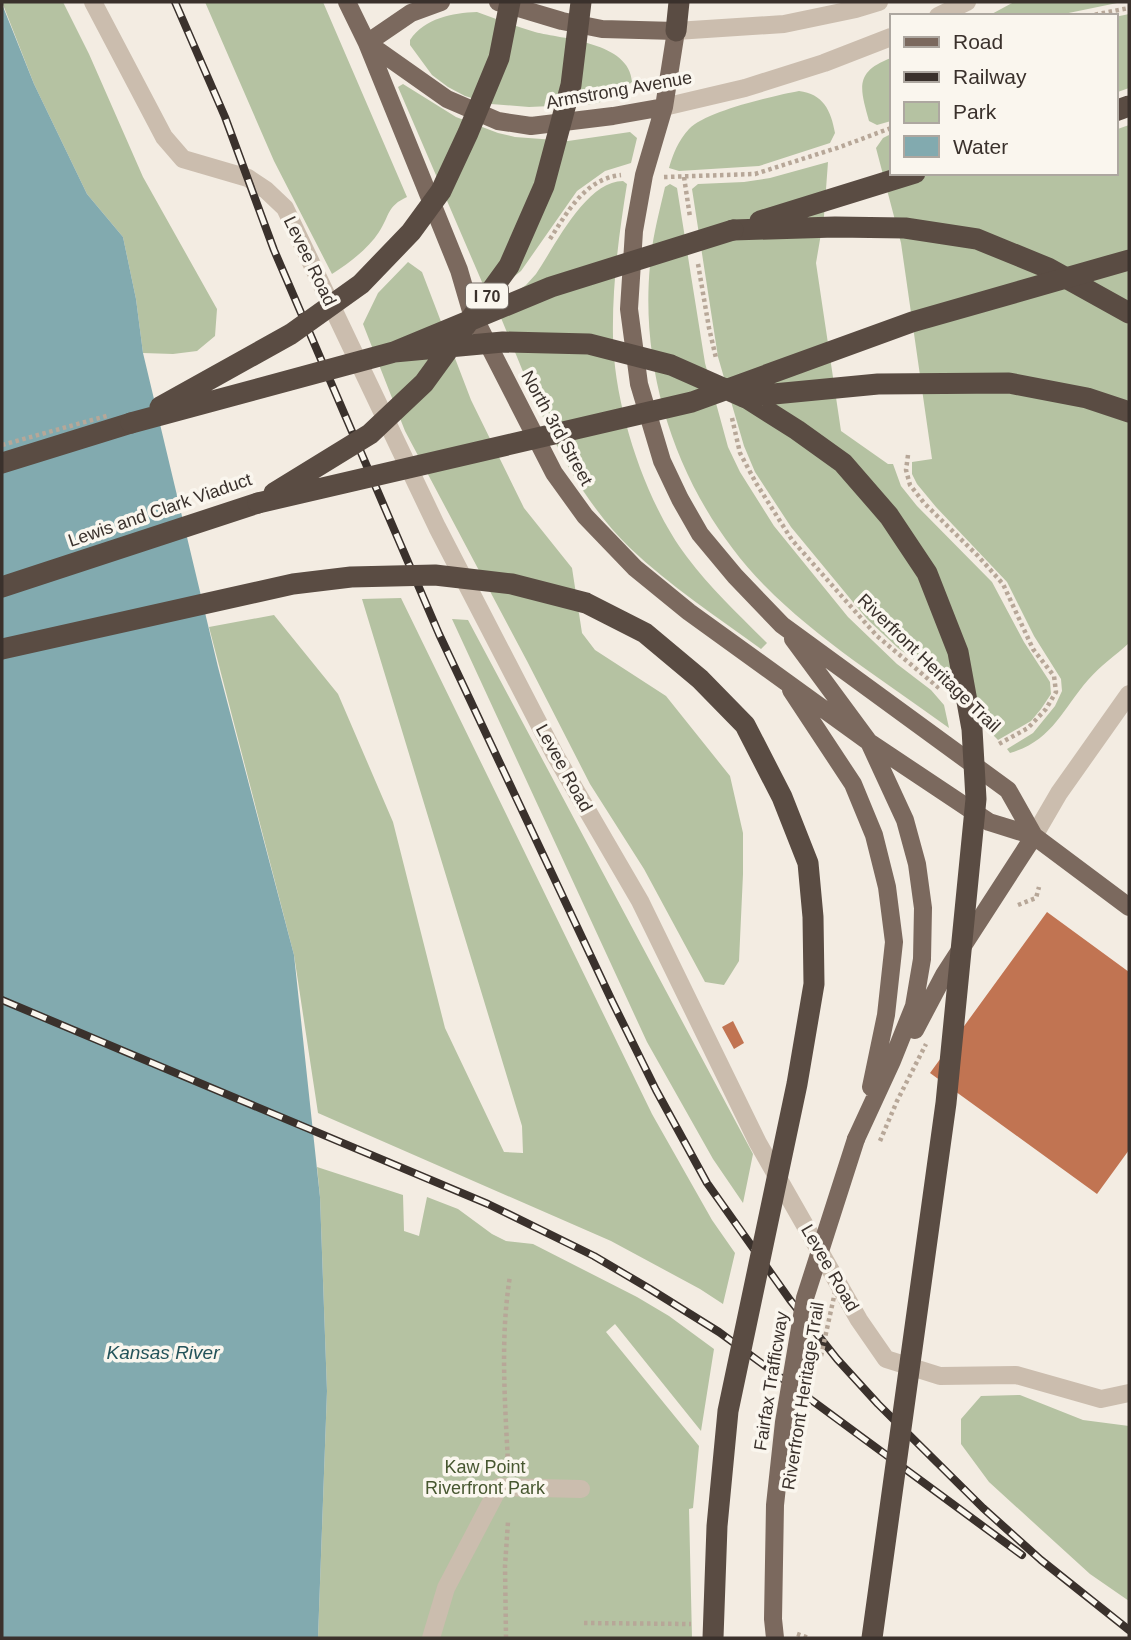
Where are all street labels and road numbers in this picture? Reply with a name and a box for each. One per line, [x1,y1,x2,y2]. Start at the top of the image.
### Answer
street label: Armstrong Avenue [545,67,693,113]
street label: Levee Road [280,213,340,309]
road number: I 70 [466,284,508,308]
street label: North 3rd Street [517,367,597,489]
street label: Lewis and Clark Viaduct [66,469,254,551]
street label: Riverfront Heritage Trail [854,590,1004,736]
street label: Levee Road [532,721,596,815]
street label: Levee Road [797,1221,863,1315]
street label: Riverfront Heritage Trail [778,1301,828,1491]
street label: Fairfax Trafficway [750,1310,792,1452]

